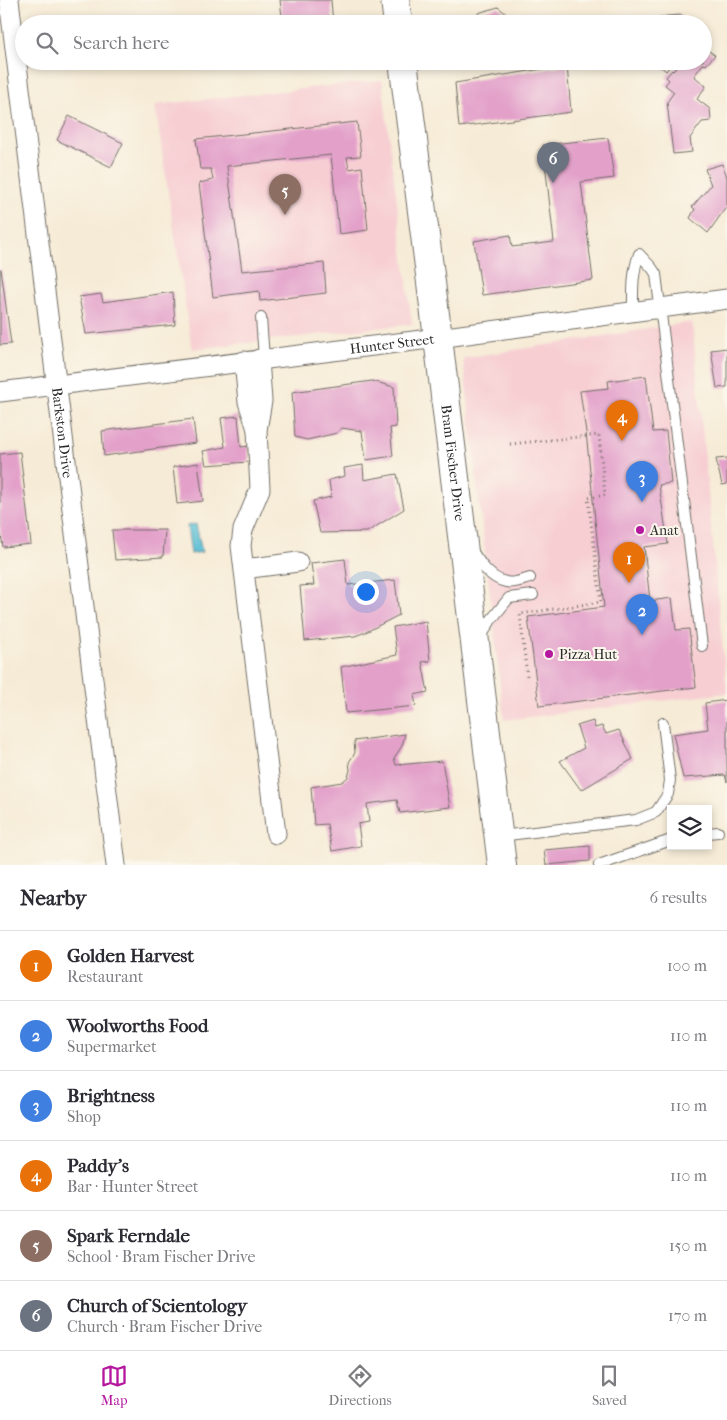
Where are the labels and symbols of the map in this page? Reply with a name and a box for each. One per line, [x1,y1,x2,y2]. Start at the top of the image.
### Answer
pin: 6 [537,142,569,183]
pin: 5 [269,174,301,215]
street label: Hunter Street [349,331,435,358]
street label: Barkston Drive [48,386,76,479]
pin: 4 [606,400,638,441]
street label: Bram Fischer Drive [437,404,468,522]
pin: 3 [626,461,658,502]
place label: Anat [649,522,679,539]
marker: Anat [634,524,646,536]
pin: 1 [613,542,645,583]
your location [353,579,379,605]
pin: 2 [626,594,658,635]
place label: Pizza Hut [559,646,617,663]
marker: Pizza Hut [543,648,555,660]

